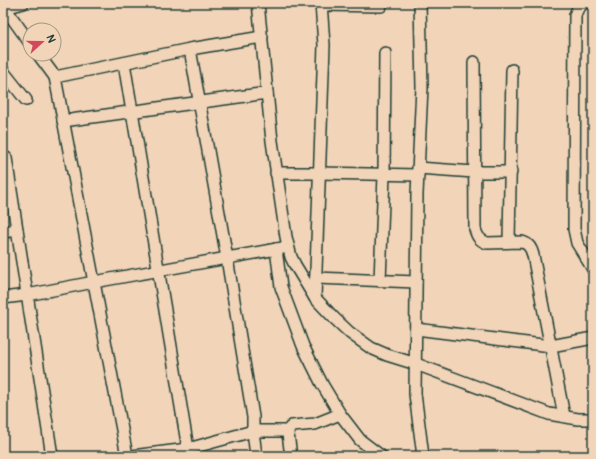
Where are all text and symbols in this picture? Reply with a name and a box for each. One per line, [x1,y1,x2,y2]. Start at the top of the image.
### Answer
north arrow [22,22,62,62]
text: N [43,33,58,45]

